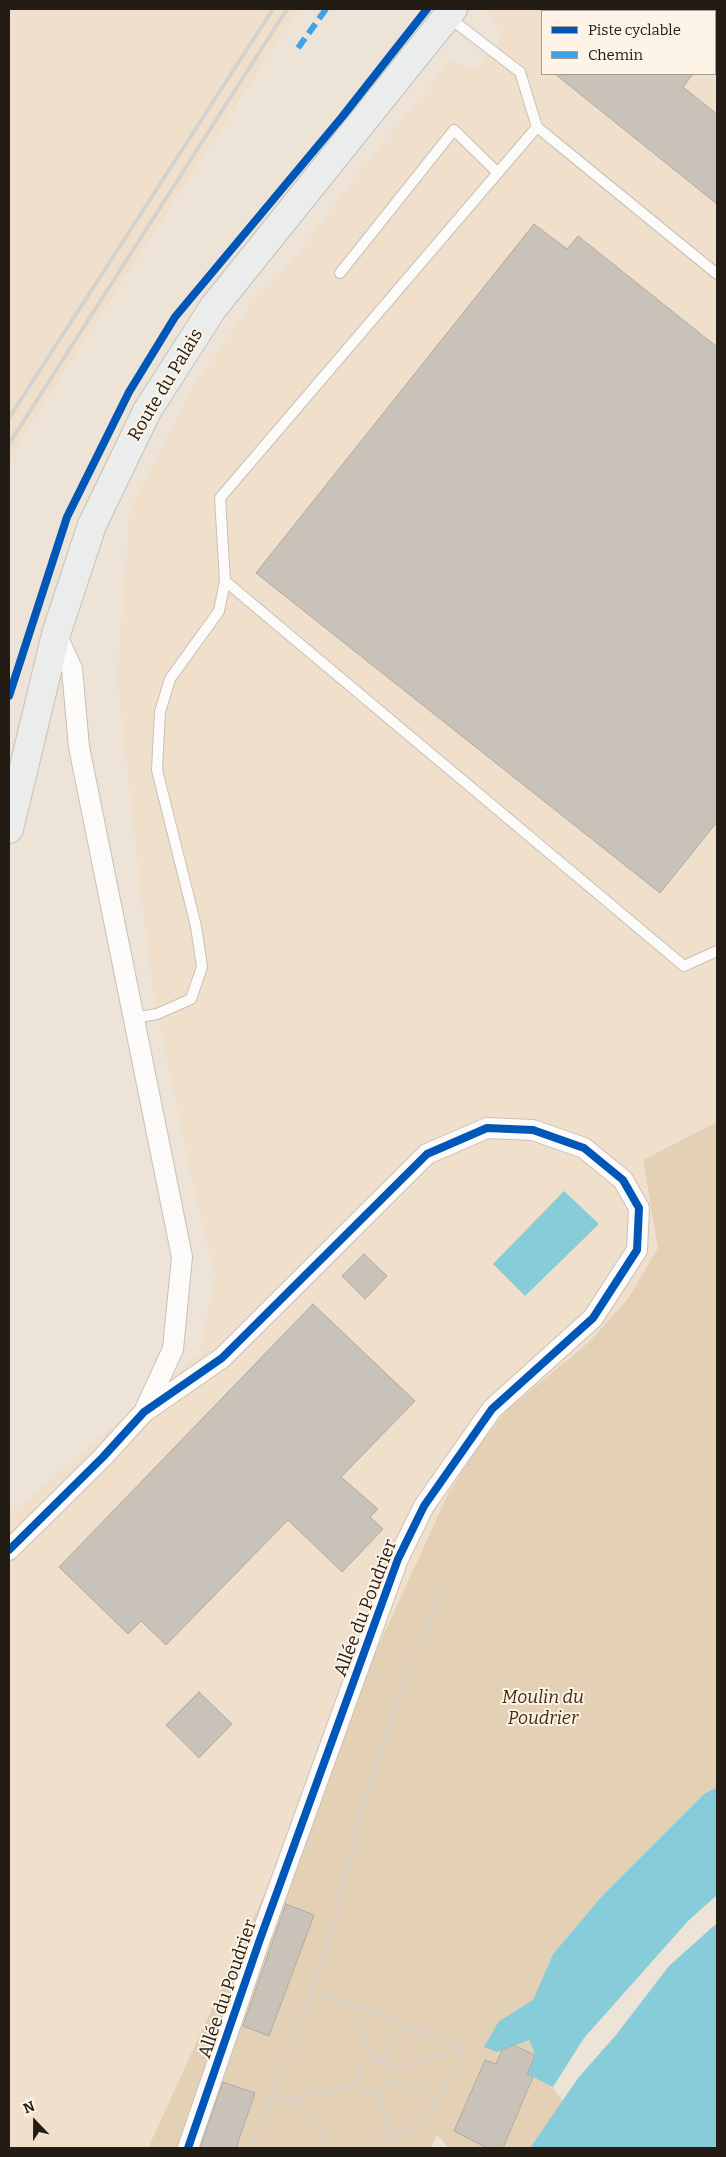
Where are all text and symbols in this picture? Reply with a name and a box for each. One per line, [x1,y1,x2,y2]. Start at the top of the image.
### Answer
legend [541,10,716,75]
text: Piste cyclable [588,21,681,39]
text: Chemin [588,46,643,64]
street label: Route du Palais [124,325,208,445]
street label: Allée du Poudrier [330,1536,402,1680]
park label: Moulin du Poudrier [502,1687,584,1730]
street label: Allée du Poudrier [194,1917,262,2061]
north arrow [10,2097,60,2147]
text: N [21,2098,37,2118]

